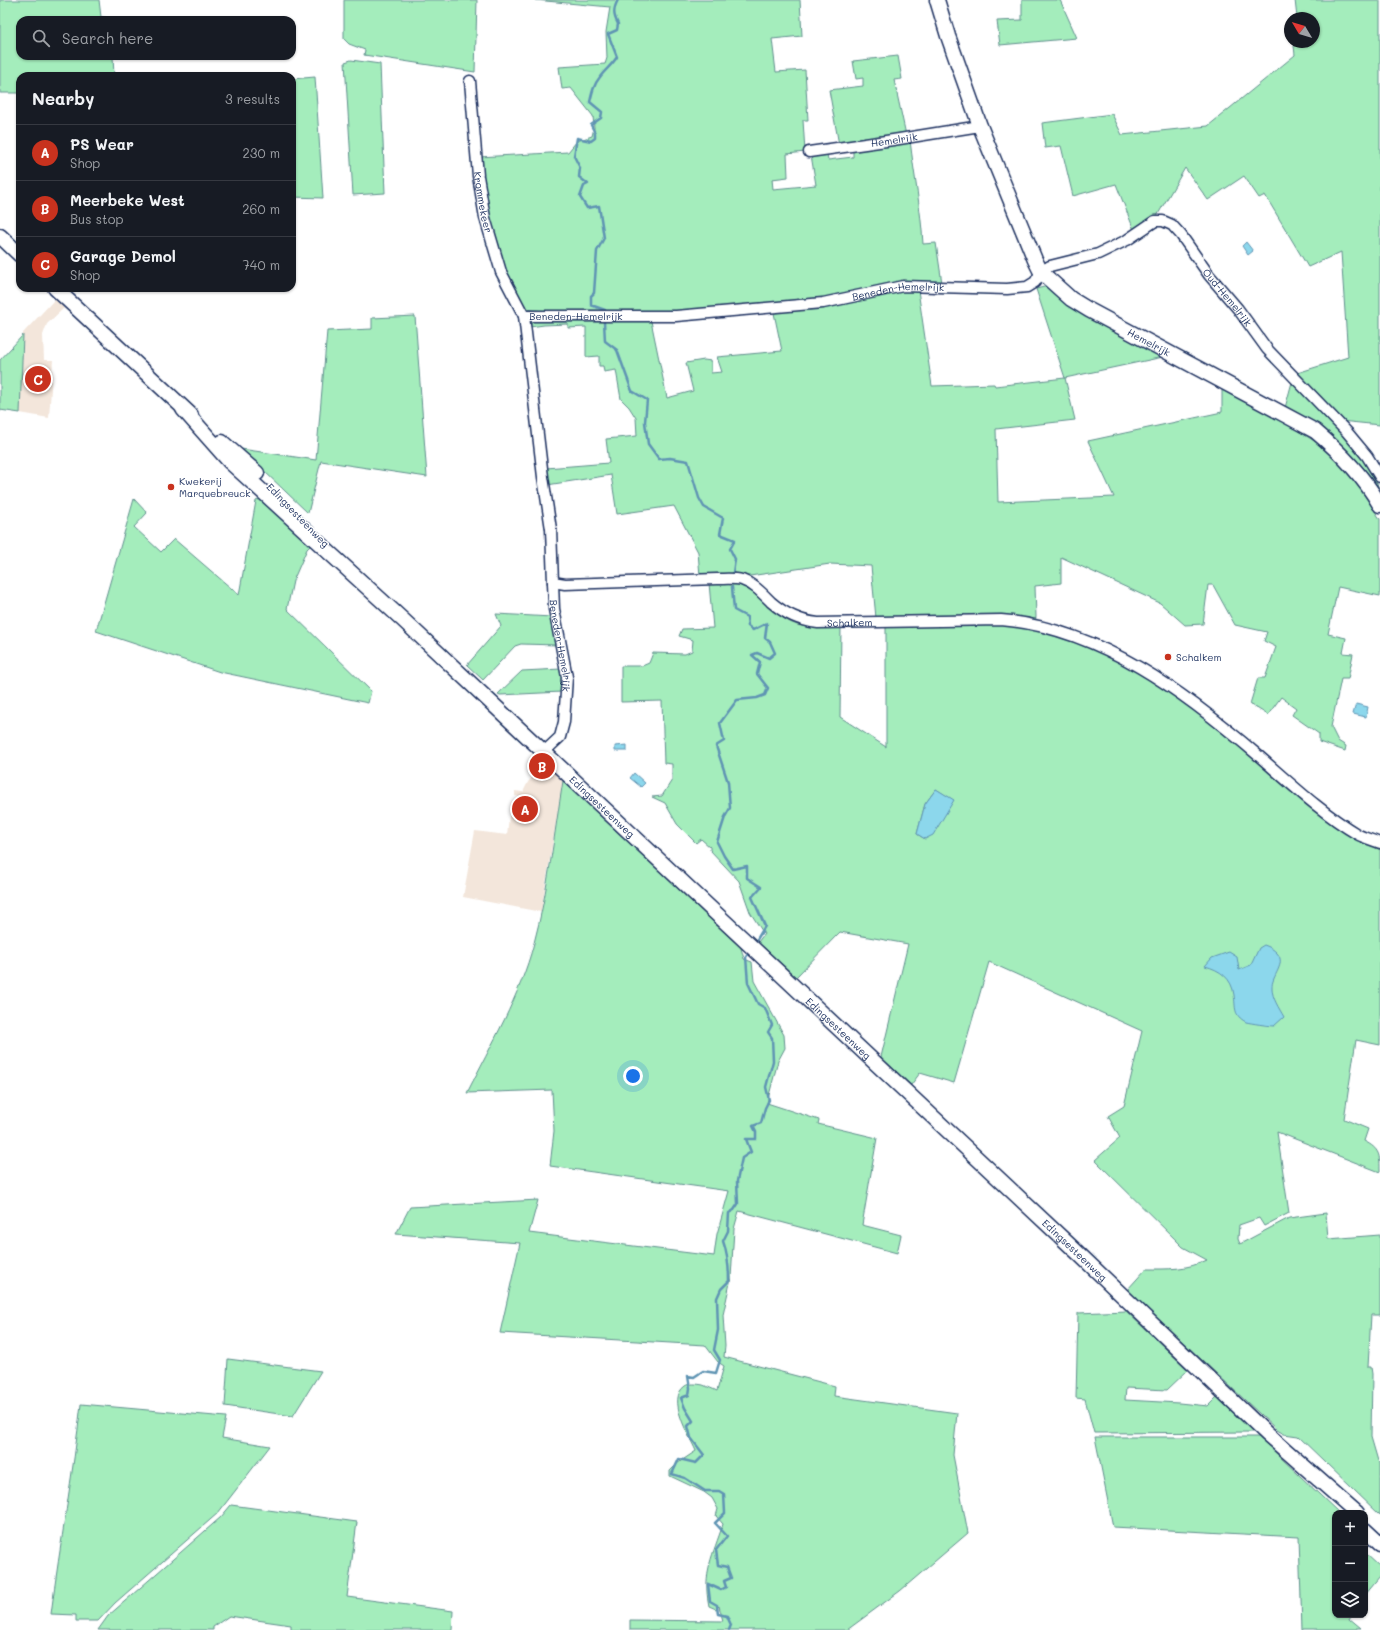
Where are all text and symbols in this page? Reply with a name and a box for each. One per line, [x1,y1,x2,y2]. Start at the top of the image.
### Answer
north arrow [1284,12,1320,48]
search box [16,16,296,60]
icon: search [30,27,52,49]
text: Search here [62,28,153,48]
text: Nearby [32,87,94,109]
text: 3 results [225,90,280,107]
street label: Hemelrijk [870,129,918,150]
text: PS Wear [70,134,134,154]
text: A [40,144,50,161]
text: 230 m [243,144,280,161]
text: Shop [70,154,100,171]
street label: Krommekeer [471,171,496,234]
text: Meerbeke West [70,190,185,210]
text: B [41,200,49,217]
text: 260 m [242,200,280,217]
text: Bus stop [70,210,123,227]
text: Garage Demol [70,246,176,266]
text: C [40,256,50,273]
text: 740 m [243,256,280,273]
text: Shop [70,266,100,283]
street label: Oud-Hemelrijk [1200,266,1255,329]
street label: Beneden-Hemelrijk [851,279,944,304]
street label: Beneden-Hemelrijk [529,309,623,323]
street label: Hemelrijk [1125,325,1173,359]
pin: C [25,364,51,394]
place label: Kwekerij Marquebreuck [179,474,251,500]
street label: Edingsesteenweg [264,480,333,550]
marker: Kwekerij Marquebreuck [166,482,176,492]
street label: Beneden-Hemelrijk [547,599,574,692]
street label: Schalkem [827,615,872,630]
place label: Schalkem [1176,650,1221,664]
marker: Schalkem [1163,652,1173,662]
pin: B [529,751,555,781]
street label: Edingsesteenweg [566,773,638,841]
pin: A [512,794,538,824]
street label: Edingsesteenweg [803,994,874,1062]
your location [623,1066,643,1086]
street label: Edingsesteenweg [1039,1216,1110,1284]
map controls [1332,1510,1368,1618]
button: + [1332,1510,1368,1546]
button: − [1332,1546,1368,1582]
button: layers [1332,1582,1368,1618]

